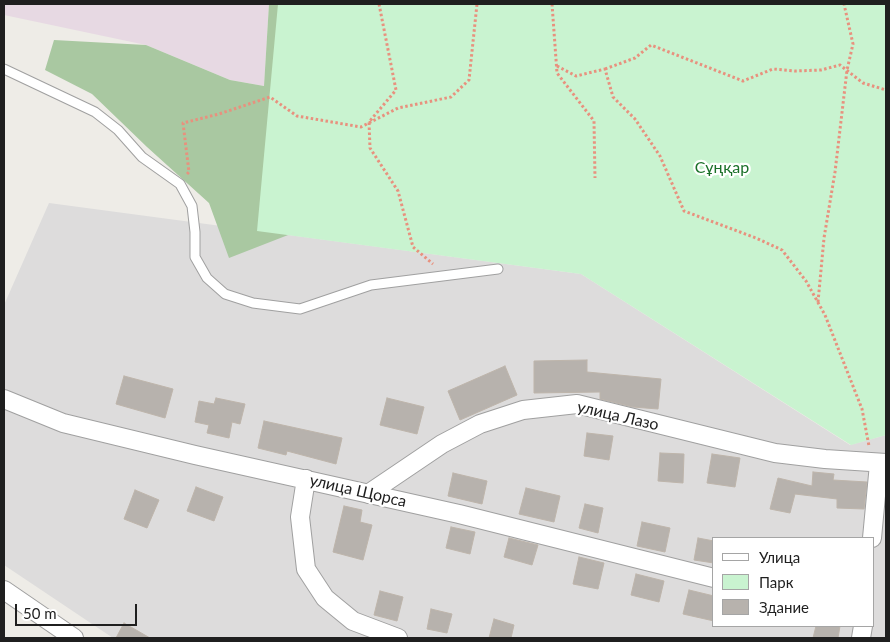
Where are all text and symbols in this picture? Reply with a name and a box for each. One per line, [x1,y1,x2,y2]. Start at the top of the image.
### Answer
park label: Сұңқар [695,158,749,178]
street label: улица Лазо [575,397,661,435]
street label: улица Щорса [308,471,408,511]
legend [712,537,875,627]
text: Улица [759,548,800,566]
text: Парк [759,573,793,591]
scale bar [18,594,140,626]
text: Здание [759,598,809,616]
text: 50 m [23,604,57,622]

